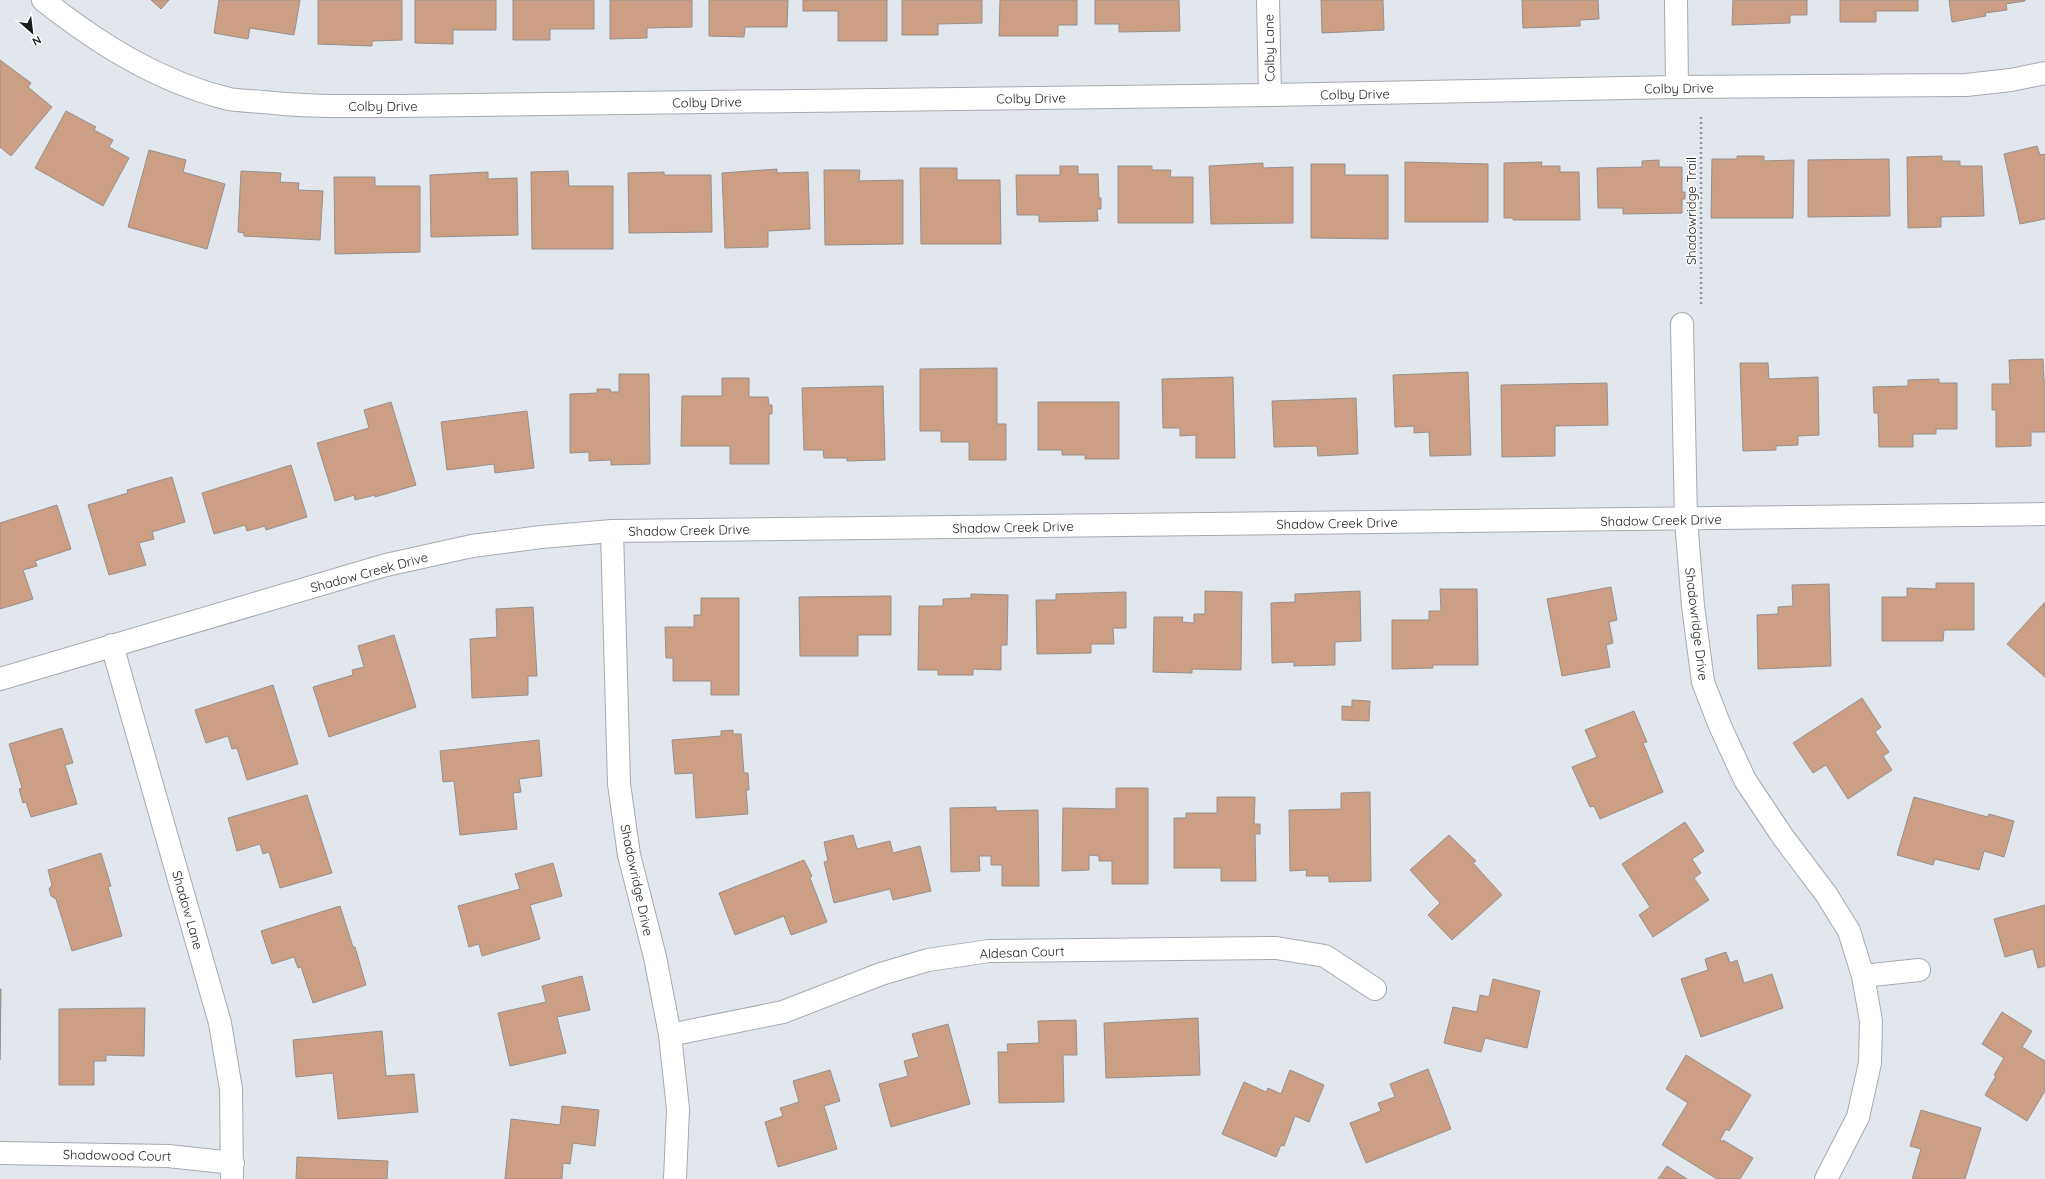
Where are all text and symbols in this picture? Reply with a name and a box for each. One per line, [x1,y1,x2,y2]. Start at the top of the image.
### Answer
north arrow [12,12,52,52]
street label: Colby Lane [1260,14,1278,82]
text: N [30,33,44,49]
street label: Colby Drive [1644,79,1714,97]
street label: Colby Drive [1320,85,1390,103]
street label: Colby Drive [996,89,1066,107]
street label: Colby Drive [672,93,742,111]
street label: Colby Drive [348,98,418,114]
street label: Shadowridge Trail [1683,157,1699,265]
street label: Shadow Creek Drive [1600,511,1722,529]
street label: Shadow Creek Drive [1276,514,1398,532]
street label: Shadow Creek Drive [952,518,1074,536]
street label: Shadow Creek Drive [628,521,750,539]
street label: Shadow Creek Drive [308,549,430,595]
street label: Shadowridge Drive [1682,567,1712,681]
street label: Shadowridge Drive [617,823,657,937]
street label: Shadow Lane [169,869,207,951]
street label: Aldesan Court [979,943,1065,961]
street label: Shadowood Court [63,1146,171,1164]

